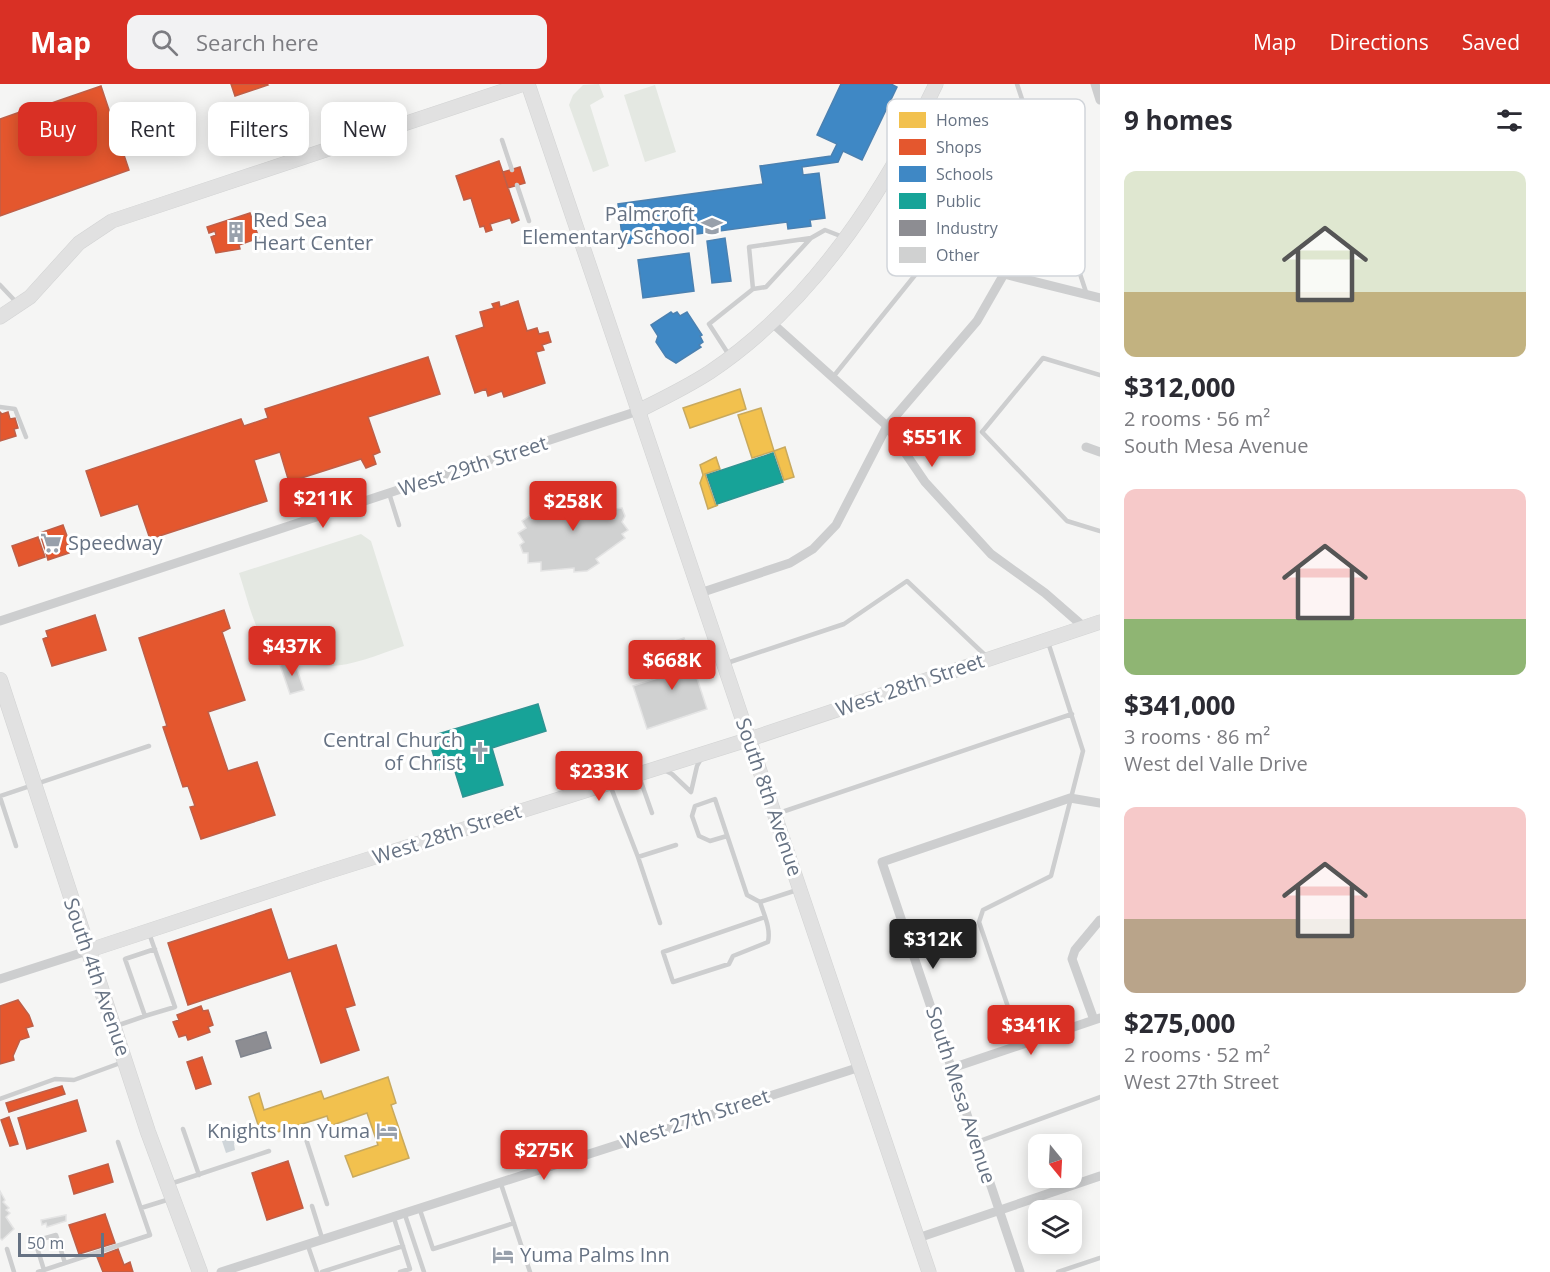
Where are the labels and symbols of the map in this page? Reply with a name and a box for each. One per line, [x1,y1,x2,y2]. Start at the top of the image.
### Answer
legend [887,99,1085,276]
text: Homes [936,109,989,131]
text: Shops [936,136,982,158]
text: Schools [936,163,993,185]
text: Public [936,190,981,212]
place label: Palmcroft Elementary School [522,200,695,250]
place label: Red Sea Heart Center [253,206,373,256]
school or university icon: Palmcroft Elementary School [700,214,724,238]
text: Industry [936,217,999,239]
building icon: Red Sea Heart Center [224,220,248,244]
text: Other [936,244,980,266]
pin: $551K [890,417,974,468]
street label: West 29th Street [395,429,551,502]
pin: $211K [281,478,365,529]
pin: $258K [531,481,615,532]
place label: Speedway [68,529,164,556]
supermarket icon: Speedway [39,531,63,555]
pin: $437K [250,626,334,677]
pin: $668K [630,640,714,691]
street label: West 28th Street [832,647,987,723]
street label: South 8th Avenue [730,714,809,879]
place label: Central Church of Christ [323,726,463,776]
church icon: Central Church of Christ [468,740,492,764]
pin: $233K [557,751,641,802]
street label: West 28th Street [369,797,525,870]
street label: South 4th Avenue [58,894,137,1059]
pin: $312K [891,919,975,970]
street label: South Mesa Avenue [920,1003,1003,1187]
pin: $341K [989,1005,1073,1056]
street label: West 27th Street [617,1082,773,1155]
place label: Knights Inn Yuma [207,1117,370,1144]
hotel icon: Knights Inn Yuma [375,1119,399,1143]
pin: $275K [502,1130,586,1181]
north arrow [1028,1134,1082,1188]
scale bar [18,1230,104,1258]
place label: Yuma Palms Inn [520,1241,670,1268]
hotel icon: Yuma Palms Inn [491,1243,515,1267]

